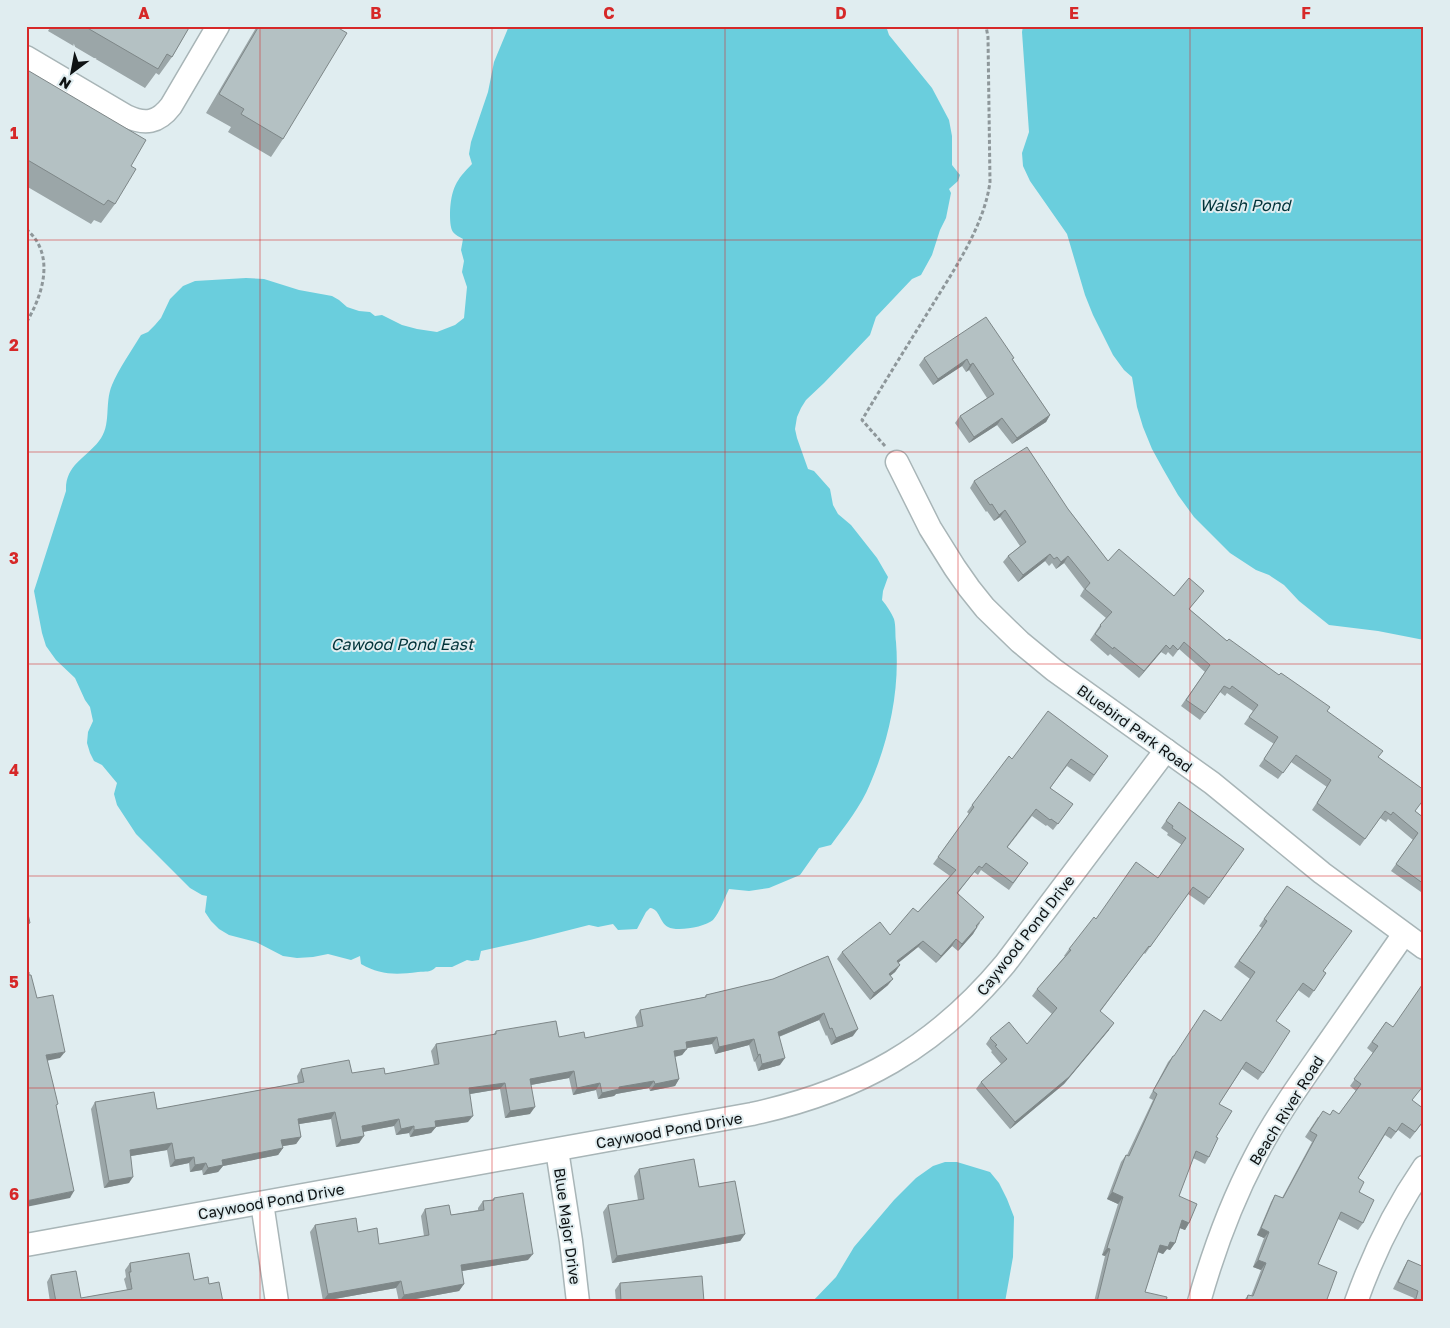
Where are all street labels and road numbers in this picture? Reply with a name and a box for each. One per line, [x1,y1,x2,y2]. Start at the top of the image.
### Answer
street label: Bluebird Park Road [1074,680,1196,776]
street label: Caywood Pond Drive [972,871,1078,999]
street label: Beach River Road [1245,1052,1327,1168]
street label: Caywood Pond Drive [595,1108,744,1152]
street label: Blue Major Drive [551,1167,585,1286]
street label: Caywood Pond Drive [197,1179,346,1223]

